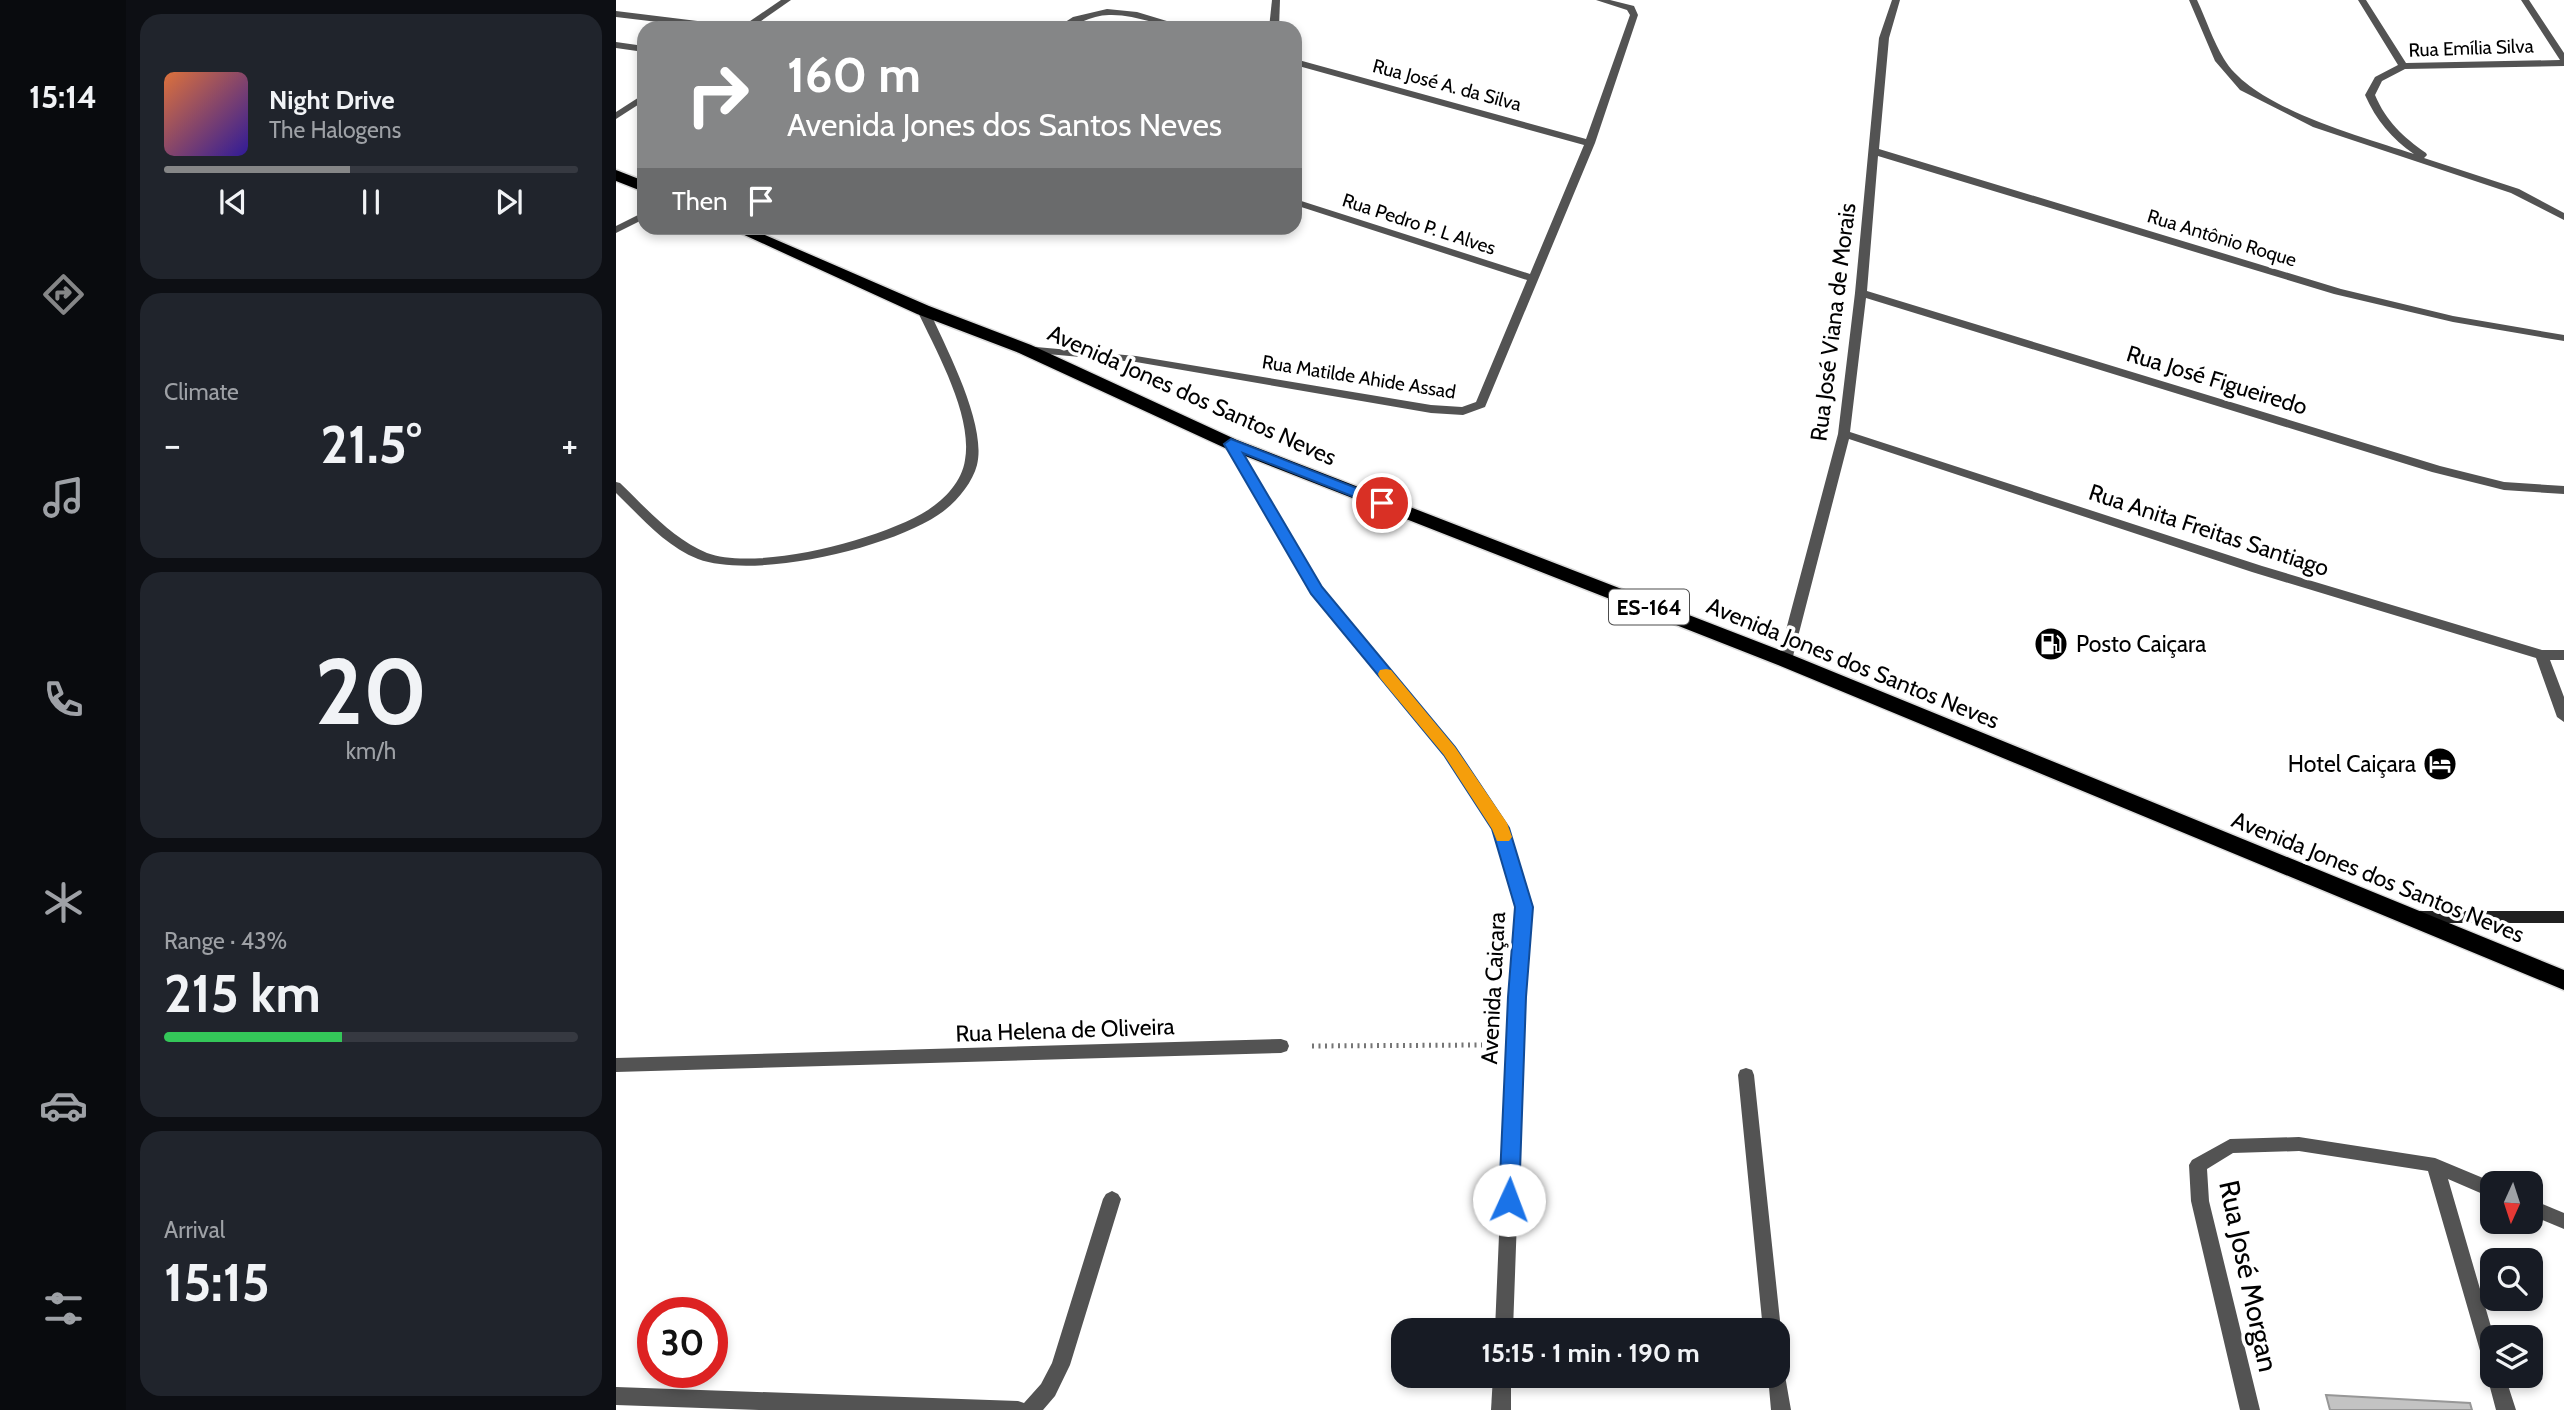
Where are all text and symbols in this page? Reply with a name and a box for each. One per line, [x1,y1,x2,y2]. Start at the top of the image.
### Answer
street label: Rua Emília Silva [2408,34,2534,62]
text: 160 m [787,45,921,104]
icon: right [672,49,763,140]
street label: Rua José A. da Silva [1370,54,1524,116]
text: 15:14 [29,77,97,116]
text: Night Drive [269,84,395,116]
text: Avenida Jones dos Santos Neves [787,105,1222,144]
text: The Halogens [269,116,401,144]
icon: arrive [742,182,780,220]
icon: previous [214,183,252,221]
icon: pause [352,183,390,221]
icon: next [490,183,528,221]
text: Then [672,185,728,217]
street label: Rua Pedro P. L Alves [1339,188,1499,260]
street label: Rua José Viana de Morais [1804,201,1862,443]
street label: Rua Antônio Roque [2145,204,2300,272]
icon: directions [39,270,88,319]
street label: Avenida Jones dos Santos Neves [1043,319,1341,471]
street label: Rua José Figueiredo [2123,339,2311,421]
street label: Rua Matilde Ahide Assad [1260,350,1458,404]
text: Climate [164,378,239,406]
text: 21.5° [320,413,422,476]
text: − [164,421,181,468]
text: + [561,421,578,468]
icon: music [39,473,88,522]
pin [1352,473,1412,533]
street label: Rua Anita Freitas Santiago [2085,478,2333,582]
icon: arrive [1363,484,1401,522]
road number: ES-164 [1609,590,1689,624]
street label: Avenida Jones dos Santos Neves [1703,591,2003,735]
fuel station icon: Posto Caiçara [2032,625,2070,663]
place label: Posto Caiçara [2076,630,2206,658]
text: 20 [315,636,427,747]
icon: phone [39,675,88,724]
text: km/h [346,737,396,765]
hotel icon: Hotel Caiçara [2421,745,2459,783]
place label: Hotel Caiçara [2288,750,2416,778]
street label: Avenida Jones dos Santos Neves [2228,805,2528,949]
icon: climate [39,878,88,927]
street label: Avenida Caiçara [1475,911,1511,1065]
text: Range · 43% [164,927,287,955]
text: 215 km [164,962,321,1025]
street label: Rua Helena de Oliveira [955,1012,1175,1048]
icon: car [39,1081,88,1130]
position arrow [1472,1163,1546,1237]
north arrow [2480,1171,2543,1234]
map controls [2480,1171,2543,1388]
street label: Rua José Morgan [2212,1177,2286,1375]
text: Arrival [164,1216,225,1244]
button: search [2480,1248,2543,1311]
text: 15:15 [164,1251,270,1314]
icon: filters [39,1284,88,1333]
speed limit sign: 30 [637,1297,728,1388]
button: layers [2480,1325,2543,1388]
text: 15:15 · 1 min · 190 m [1482,1337,1699,1369]

